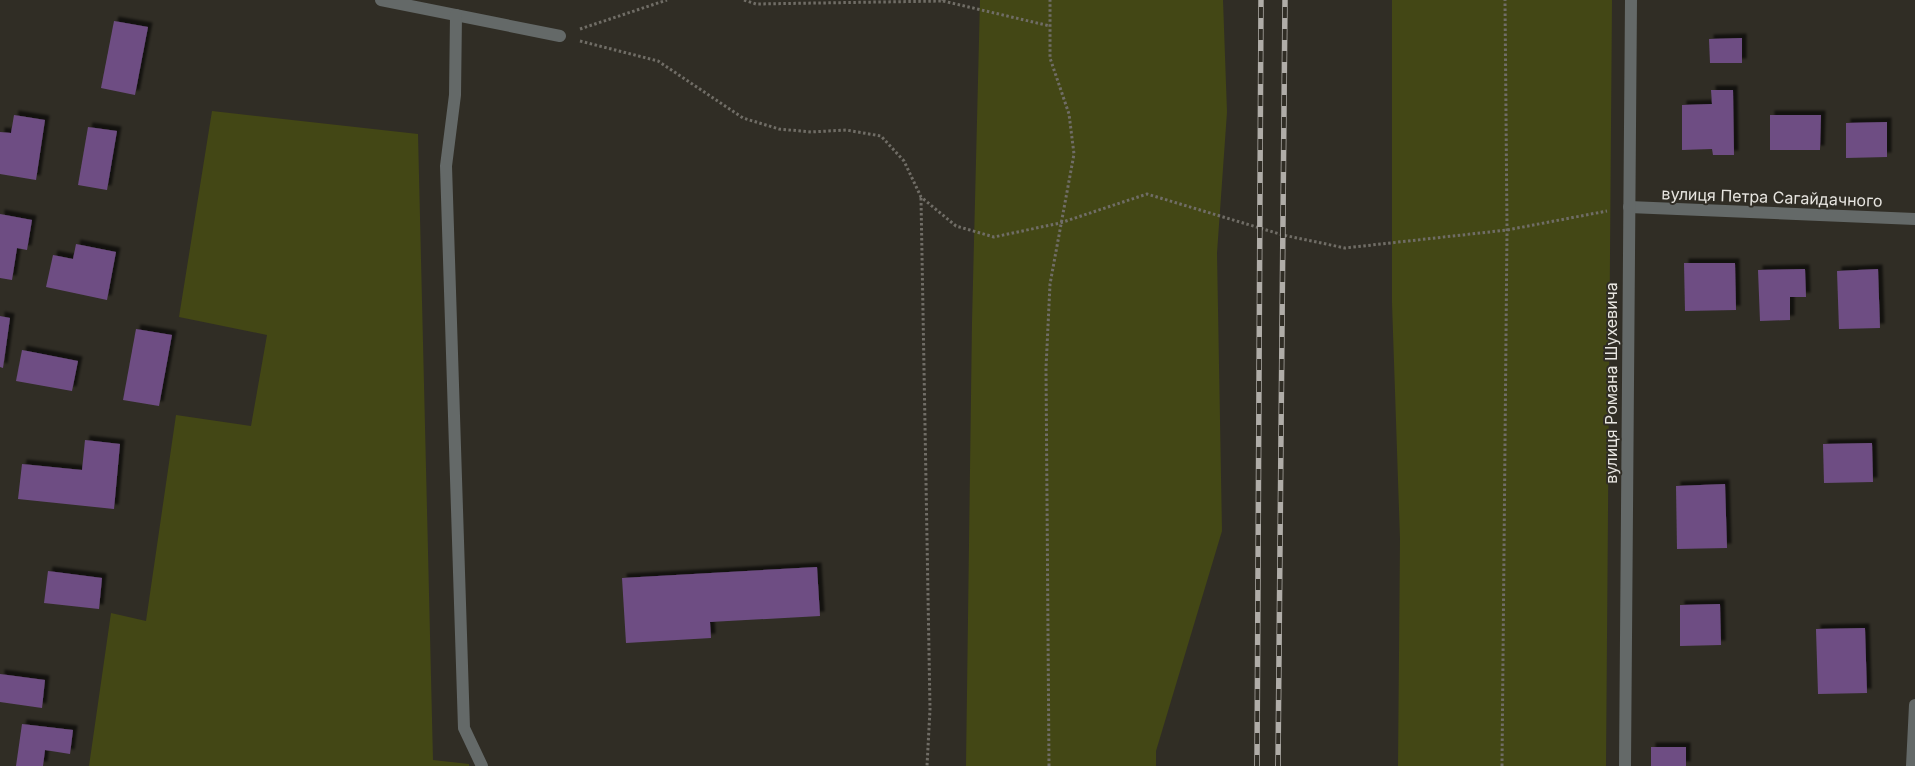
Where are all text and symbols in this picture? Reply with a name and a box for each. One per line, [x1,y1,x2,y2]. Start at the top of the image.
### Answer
street label: вулиця Петра Сагайдачного [1661,183,1883,211]
street label: вулиця Романа Шухевича [1601,282,1621,484]

